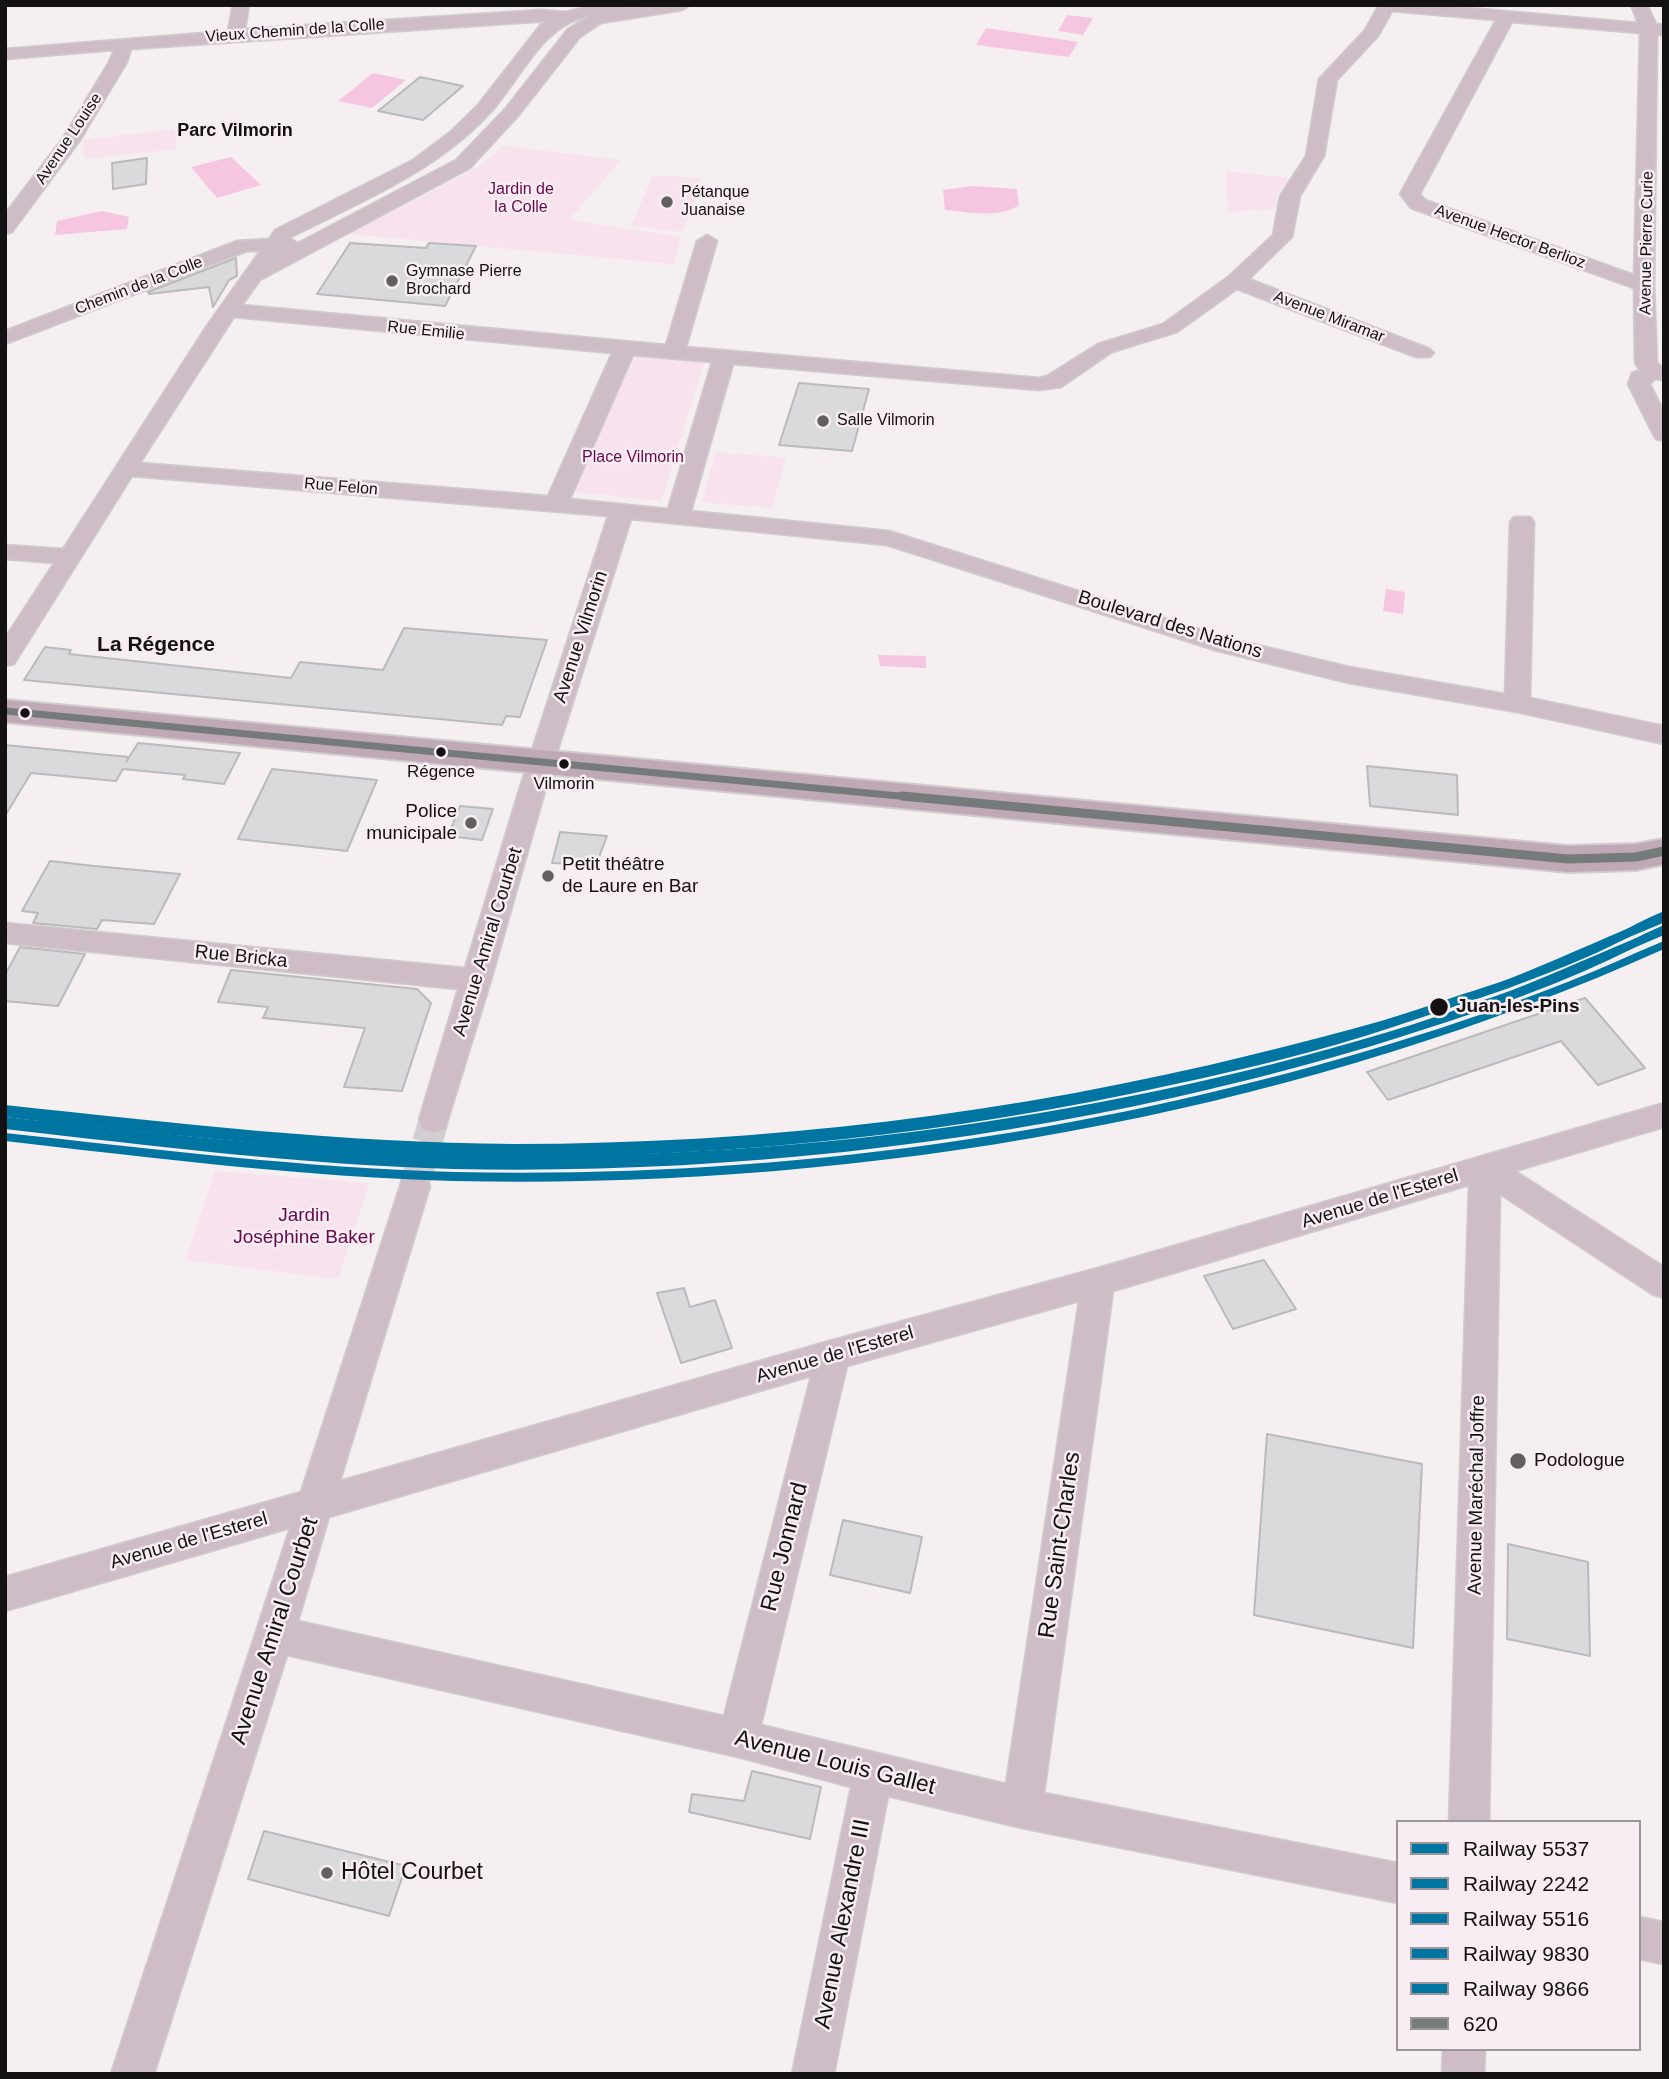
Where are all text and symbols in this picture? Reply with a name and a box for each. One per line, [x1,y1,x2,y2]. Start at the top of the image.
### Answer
street label: Vieux Chemin de la Colle [205,15,385,47]
street label: Avenue Louise [32,90,106,188]
district label: Parc Vilmorin [177,120,293,142]
street label: Avenue Pierre Curie [1636,171,1658,315]
park label: Jardin de la Colle [488,180,554,218]
place label: Pétanque Juanaise [681,183,750,221]
marker: Pétanque Juanaise [659,194,675,210]
street label: Avenue Hector Berlioz [1432,201,1588,273]
street label: Chemin de la Colle [72,253,206,319]
place label: Gymnase Pierre Brochard [406,262,522,300]
marker: Gymnase Pierre Brochard [384,273,400,289]
street label: Avenue Miramar [1271,287,1387,347]
street label: Rue Emilie [387,317,465,345]
place label: Salle Vilmorin [837,411,935,431]
marker: Salle Vilmorin [815,413,831,429]
park label: Place Vilmorin [582,448,684,468]
street label: Rue Felon [303,474,379,500]
street label: Avenue Vilmorin [549,568,613,706]
street label: Boulevard des Nations [1075,586,1265,664]
district label: La Régence [97,632,215,658]
unlabelled marker [18,706,32,720]
marker: Régence [434,745,448,759]
marker: Vilmorin [557,757,571,771]
place label: Régence [407,762,475,782]
place label: Vilmorin [533,774,595,794]
place label: Police municipale [366,801,457,845]
marker: Police municipale [463,815,479,831]
street label: Avenue Amiral Courbet [448,845,528,1039]
place label: Petit théâtre de Laure en Bar [562,854,698,898]
marker: Petit théâtre de Laure en Bar [540,868,556,884]
street label: Rue Bricka [194,941,288,973]
marker: Juan-les-Pins [1428,996,1450,1018]
place label: Juan-les-Pins [1456,996,1580,1018]
street label: Avenue de l'Esterel [1299,1164,1461,1234]
park label: Jardin Joséphine Baker [233,1205,375,1249]
street label: Avenue de l'Esterel [754,1322,916,1388]
street label: Avenue Maréchal Joffre [1464,1395,1490,1595]
street label: Rue Saint-Charles [1033,1450,1087,1640]
place label: Podologue [1534,1450,1625,1472]
marker: Podologue [1508,1451,1528,1471]
street label: Rue Jonnard [756,1480,814,1614]
street label: Avenue de l'Esterel [108,1508,270,1574]
street label: Avenue Amiral Courbet [225,1514,325,1748]
street label: Avenue Louis Gallet [732,1725,938,1801]
street label: Avenue Alexandre III [809,1817,877,2031]
legend [1396,1820,1641,2051]
text: Railway 5537 [1463,1837,1589,1860]
place label: Hôtel Courbet [341,1859,483,1887]
marker: Hôtel Courbet [319,1865,335,1881]
text: Railway 2242 [1463,1872,1589,1895]
text: Railway 5516 [1463,1907,1589,1930]
text: Railway 9830 [1463,1942,1589,1965]
text: Railway 9866 [1463,1977,1589,2000]
text: 620 [1463,2012,1498,2035]

